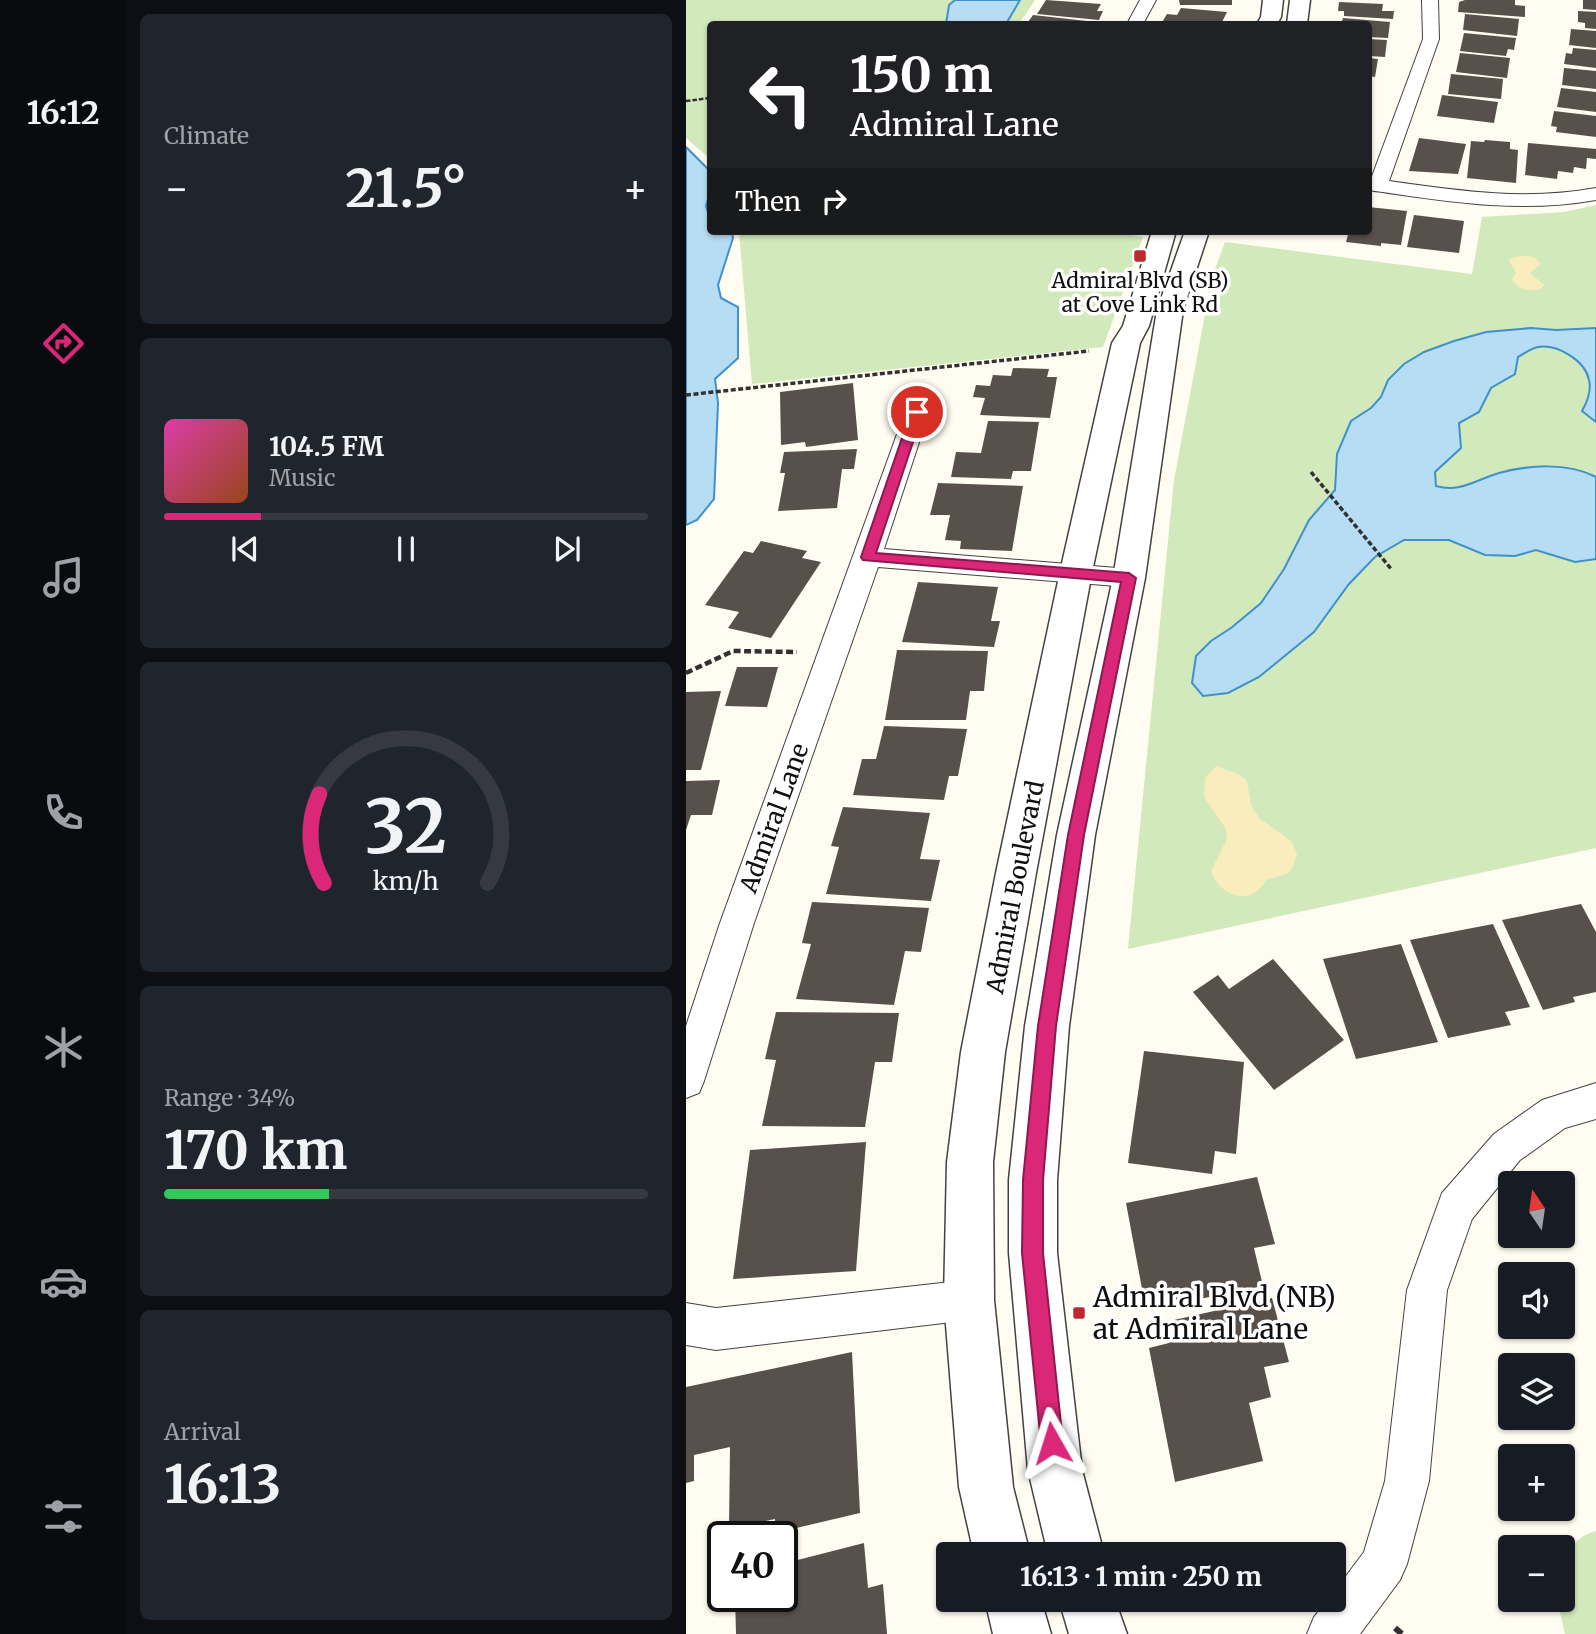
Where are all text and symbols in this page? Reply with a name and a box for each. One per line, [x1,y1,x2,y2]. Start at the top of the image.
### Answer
text: 150 m [850,44,993,105]
icon: left [735,49,826,140]
text: 16:12 [26,93,100,133]
text: Admiral Lane [850,105,1059,145]
text: Climate [164,121,249,150]
text: 21.5° [345,156,467,221]
text: − [164,165,189,212]
text: + [623,165,648,212]
icon: right [815,182,853,220]
text: Then [735,185,801,218]
marker: Admiral Blvd (SB) at Cove Link Rd [1132,248,1148,264]
place label: Admiral Blvd (SB) at Cove Link Rd [1051,267,1228,318]
icon: directions [39,319,88,368]
pin [887,382,947,442]
icon: arrive [898,393,936,431]
text: 104.5 FM [269,430,384,463]
text: Music [269,463,336,492]
icon: previous [226,530,264,568]
icon: pause [387,530,425,568]
icon: next [548,530,586,568]
icon: music [39,553,88,602]
street label: Admiral Lane [732,739,815,898]
street label: Admiral Boulevard [979,778,1051,997]
text: 32 [365,781,447,873]
icon: phone [39,788,88,837]
text: km/h [373,865,439,897]
icon: climate [39,1023,88,1072]
text: Range · 34% [164,1083,295,1112]
text: 170 km [164,1118,347,1183]
north arrow [1498,1171,1575,1248]
map controls [1498,1171,1575,1612]
icon: car [39,1257,88,1306]
button: sound [1498,1262,1575,1339]
place label: Admiral Blvd (NB) at Admiral Lane [1092,1279,1336,1347]
marker: Admiral Blvd (NB) at Admiral Lane [1071,1305,1087,1321]
button: layers [1498,1353,1575,1430]
position arrow [1015,1406,1089,1480]
text: Arrival [164,1417,241,1446]
button: + [1498,1444,1575,1521]
text: 16:13 [164,1452,281,1517]
icon: filters [39,1492,88,1541]
speed limit sign: 40 [707,1521,798,1612]
button: − [1498,1535,1575,1612]
text: 16:13 · 1 min · 250 m [1020,1560,1262,1593]

